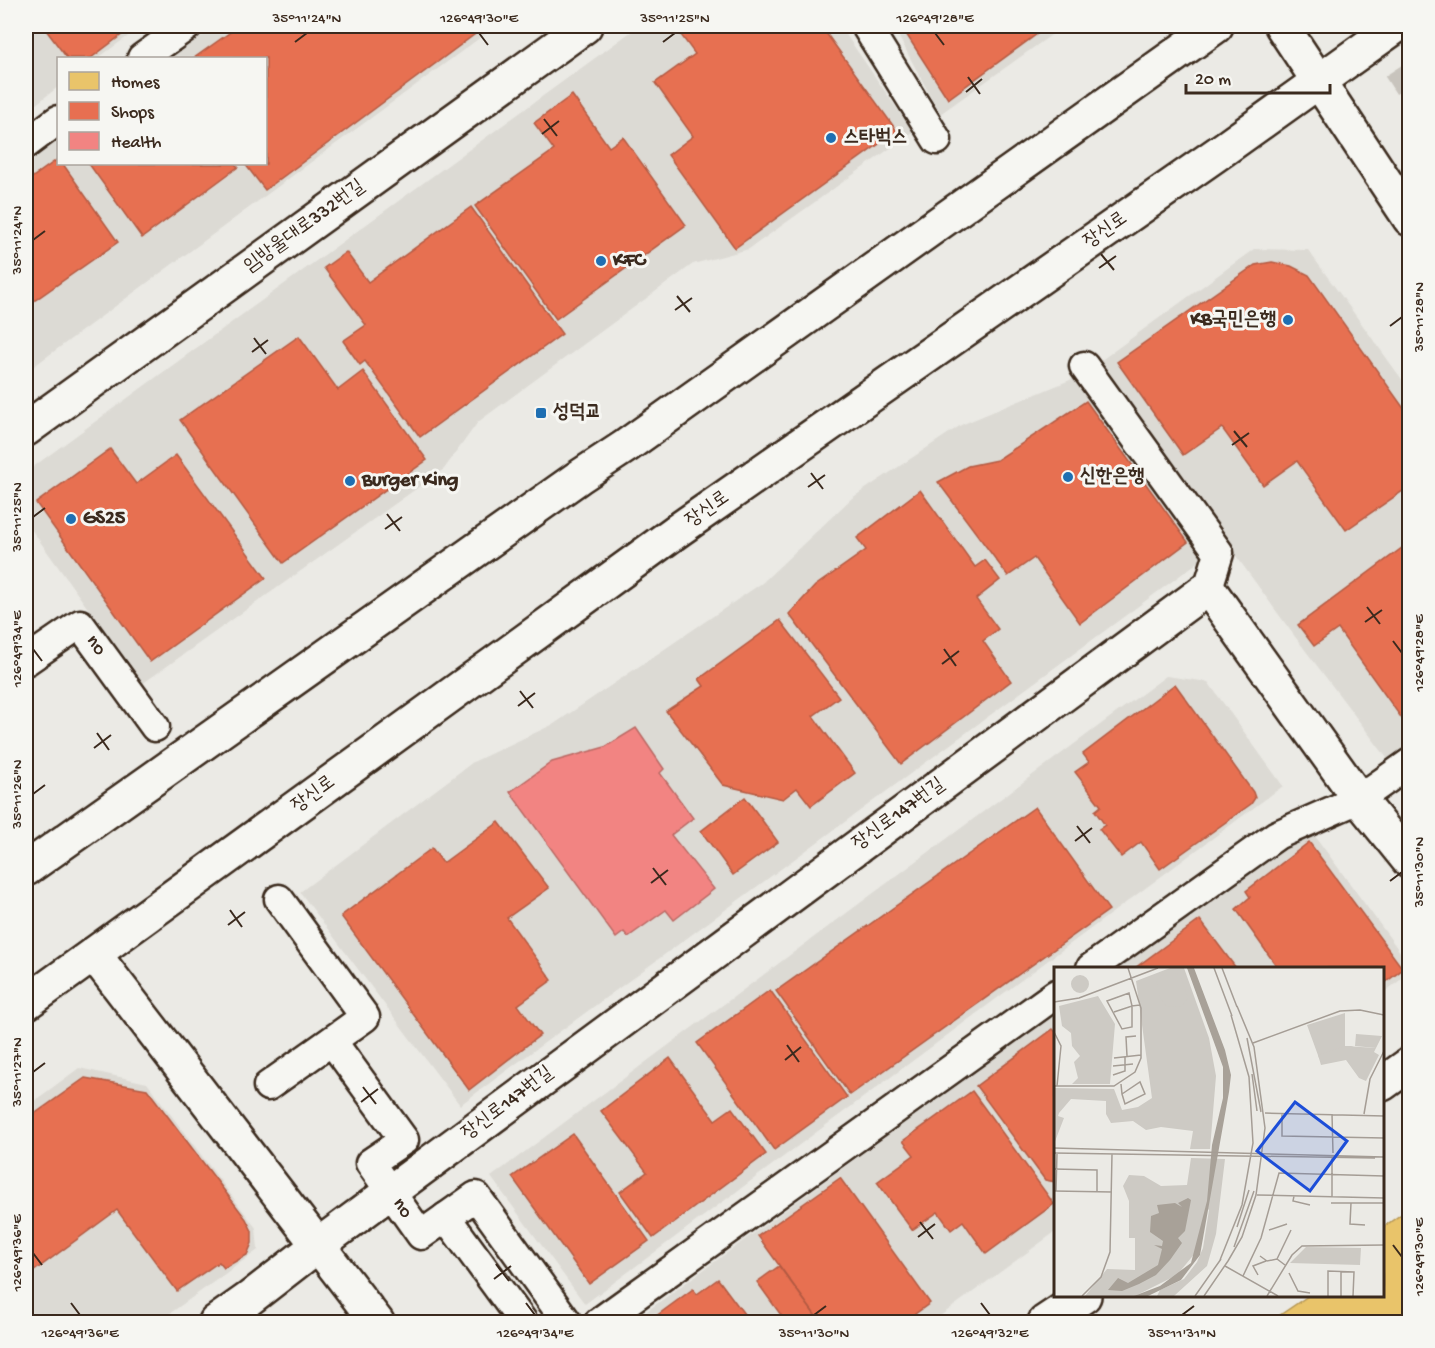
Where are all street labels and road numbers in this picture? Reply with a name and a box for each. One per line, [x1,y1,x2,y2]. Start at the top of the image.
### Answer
street label: 임방울대로332번길 [240,176,370,278]
street label: 장신로 [1080,208,1132,254]
street label: 장신로 [682,487,734,533]
street label: no [80,631,111,660]
street label: 장신로 [288,772,340,818]
street label: 장신로147번길 [848,774,950,856]
street label: 장신로147번길 [458,1062,558,1146]
street label: no [387,1194,417,1223]

